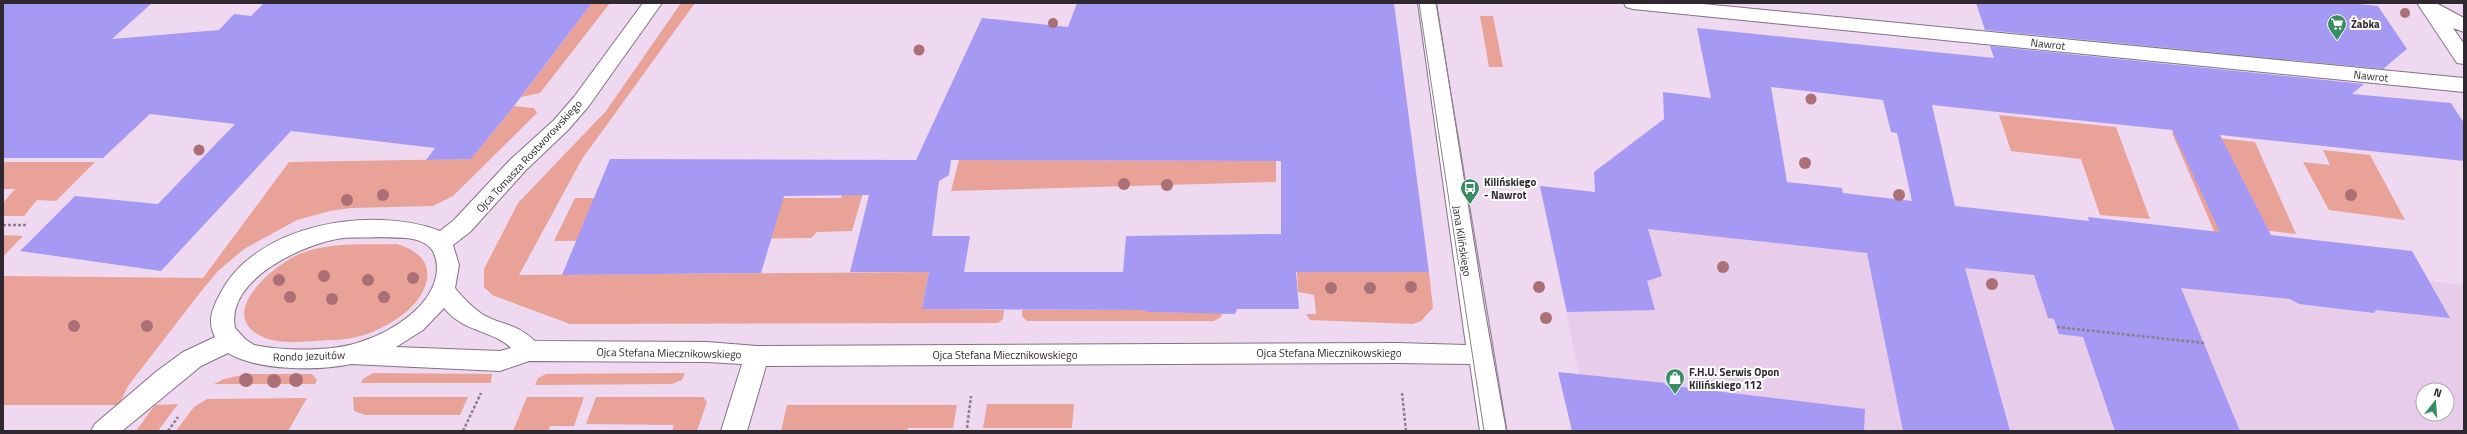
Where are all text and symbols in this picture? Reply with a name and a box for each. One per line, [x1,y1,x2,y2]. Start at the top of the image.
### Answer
supermarket icon: Żabka [2326,13,2348,41]
place label: Żabka [2351,16,2380,32]
street label: Nawrot [2030,34,2066,54]
street label: Nawrot [2353,66,2389,86]
street label: Ojca Tomasza Rostworowskiego [472,96,586,216]
place label: Kilińskiego - Nawrot [1484,174,1536,203]
bus stop icon: Kilińskiego - Nawrot [1459,177,1481,205]
street label: Jana Kilińskiego [1448,204,1476,278]
street label: Ojca Stefana Miecznikowskiego [596,344,742,362]
street label: Ojca Stefana Miecznikowskiego [1256,345,1402,361]
street label: Rondo Jezuitów [273,347,346,365]
street label: Ojca Stefana Miecznikowskiego [932,347,1078,363]
place label: F.H.U. Serwis Opon Kilińskiego 112 [1689,364,1779,393]
shop icon: F.H.U. Serwis Opon Kilińskiego 112 [1664,367,1686,395]
north arrow [2415,382,2455,422]
text: N [2432,384,2444,401]

